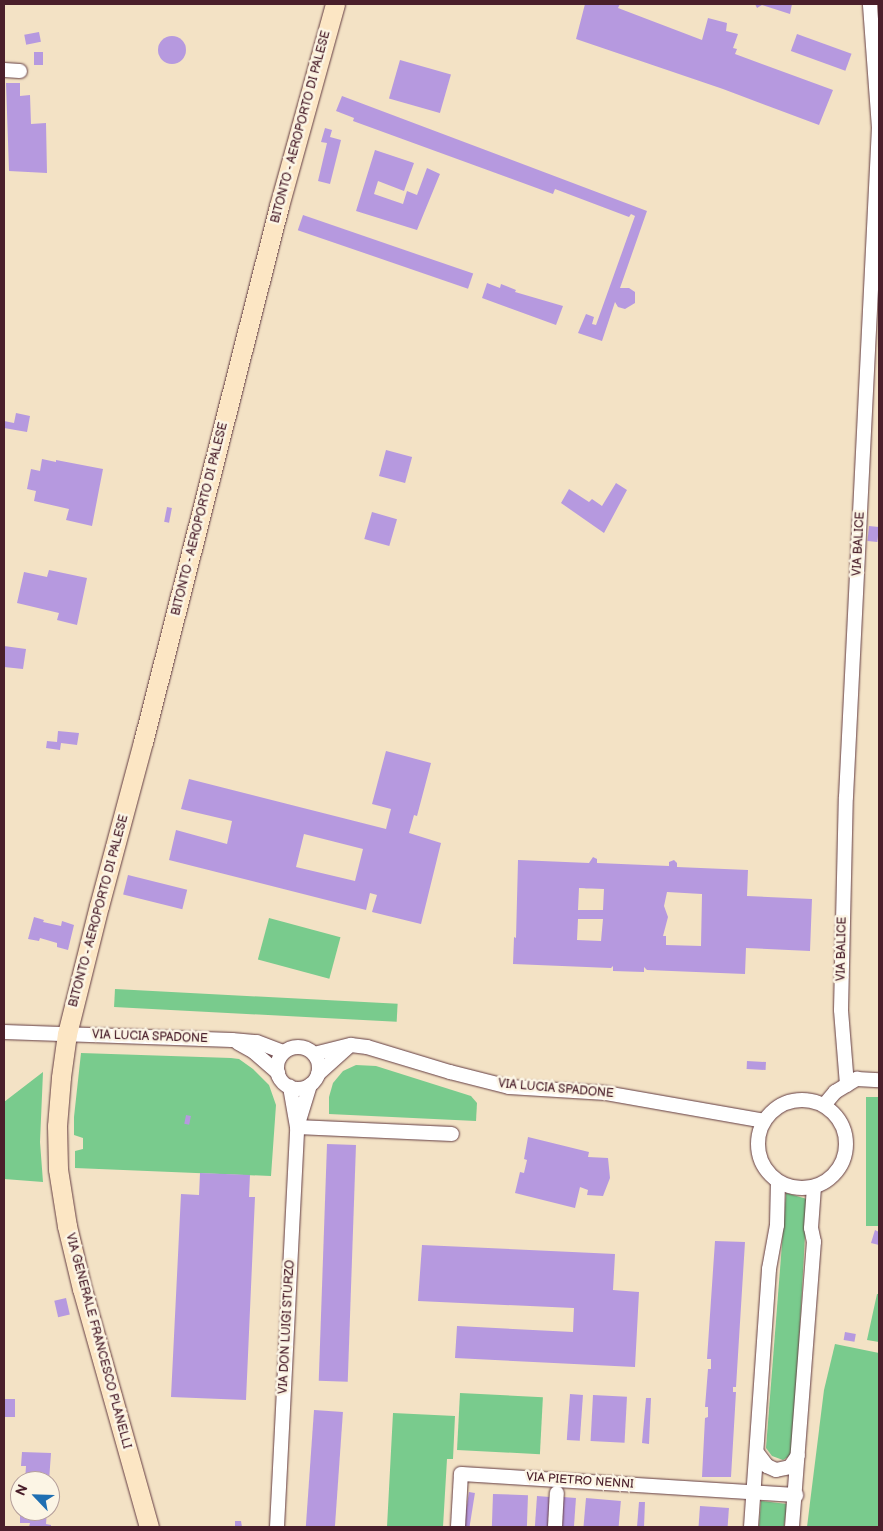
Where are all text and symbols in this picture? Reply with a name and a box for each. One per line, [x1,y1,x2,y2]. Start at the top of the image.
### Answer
street label: BITONTO - AEROPORTO DI PALESE [268,29,334,225]
street label: BITONTO - AEROPORTO DI PALESE [169,420,231,618]
street label: VIA BALICE [850,512,868,576]
street label: BITONTO - AEROPORTO DI PALESE [66,813,132,1009]
street label: VIA BALICE [834,917,850,981]
street label: VIA LUCIA SPADONE [92,1028,208,1046]
street label: VIA LUCIA SPADONE [497,1077,615,1101]
street label: VIA GENERALE FRANCESCO PLANELLI [62,1232,134,1450]
street label: VIA DON LUIGI STURZO [276,1259,298,1395]
street label: VIA PIETRO NENNI [526,1470,634,1492]
north arrow [10,1471,60,1521]
text: N [12,1482,32,1498]

